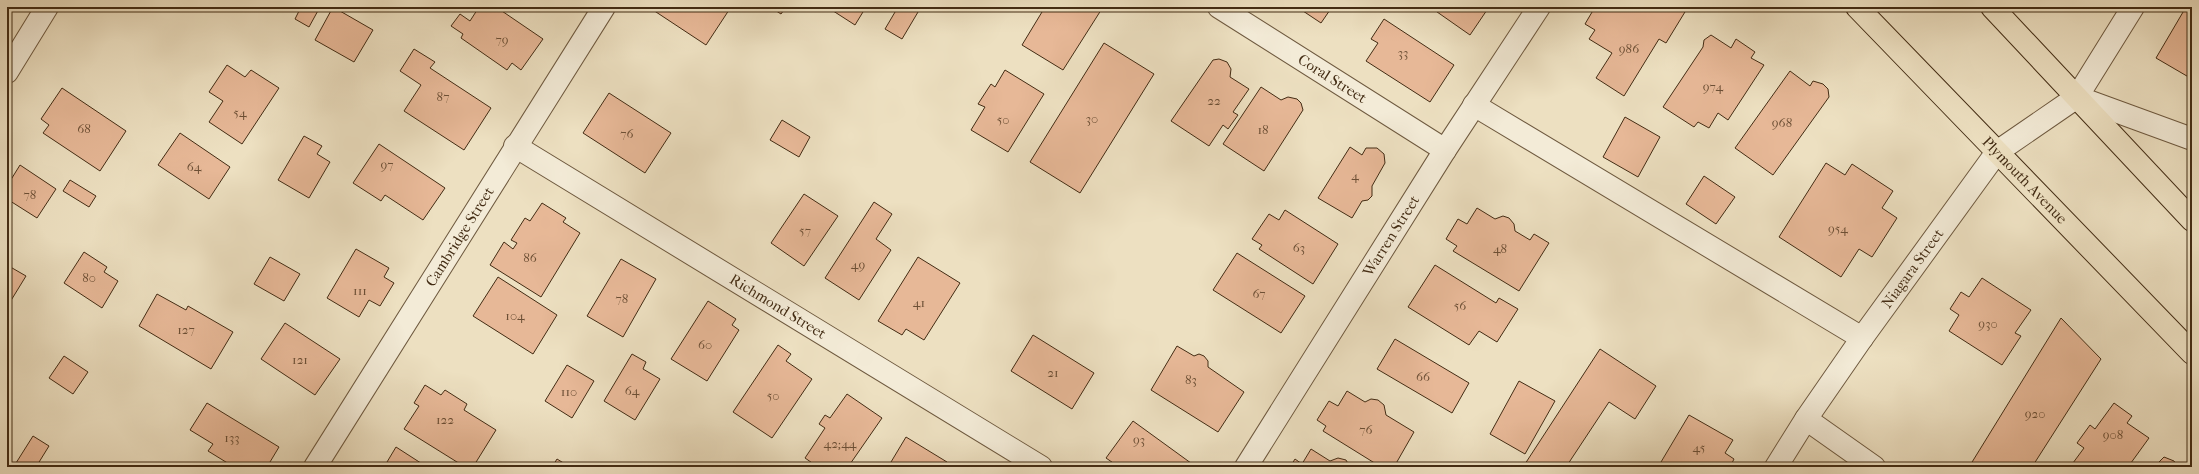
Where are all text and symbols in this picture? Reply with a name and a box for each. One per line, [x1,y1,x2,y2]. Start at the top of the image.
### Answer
house number: 79 [495,32,509,47]
house number: 986 [1619,41,1640,56]
house number: 33 [1398,45,1408,60]
street label: Coral Street [1294,50,1371,107]
house number: 974 [1703,79,1724,94]
house number: 87 [437,89,449,104]
house number: 22 [1207,93,1221,108]
house number: 54 [233,105,247,120]
house number: 30 [1086,111,1098,126]
house number: 50 [997,112,1009,127]
house number: 968 [1772,115,1792,130]
house number: 68 [77,121,91,136]
house number: 18 [1257,122,1269,137]
house number: 76 [620,126,635,141]
street label: Plymouth Avenue [1978,133,2071,228]
house number: 97 [380,157,394,172]
house number: 64 [187,159,202,174]
house number: 4 [1351,168,1359,183]
street label: Cambridge Street [422,183,498,290]
house number: 78 [24,187,36,202]
street label: Warren Street [1358,191,1424,281]
house number: 954 [1828,221,1848,236]
house number: 57 [799,223,811,238]
street label: Niagara Street [1878,225,1948,312]
house number: 63 [1293,240,1305,255]
house number: 48 [1493,241,1507,256]
house number: 86 [523,250,538,265]
house number: 49 [851,257,865,272]
house number: 80 [82,270,96,285]
street label: Richmond Street [726,270,830,343]
house number: 111 [353,283,367,298]
house number: 67 [1252,286,1266,301]
house number: 78 [616,291,628,306]
house number: 41 [913,295,925,310]
house number: 56 [1454,298,1467,313]
house number: 104 [505,308,525,323]
house number: 930 [1978,316,1998,331]
house number: 127 [177,322,195,337]
house number: 60 [698,337,712,352]
house number: 121 [292,352,308,367]
house number: 21 [1047,365,1059,380]
house number: 66 [1416,369,1431,384]
house number: 83 [1185,372,1197,387]
house number: 64 [625,383,640,398]
house number: 110 [561,384,577,399]
house number: 50 [767,388,779,403]
house number: 920 [2025,406,2045,421]
house number: 122 [436,412,454,427]
house number: 76 [1359,422,1374,437]
house number: 908 [2103,427,2123,442]
house number: 133 [224,430,240,445]
house number: 93 [1133,432,1145,447]
house number: 42;44 [823,436,857,451]
house number: 45 [1693,440,1706,455]

